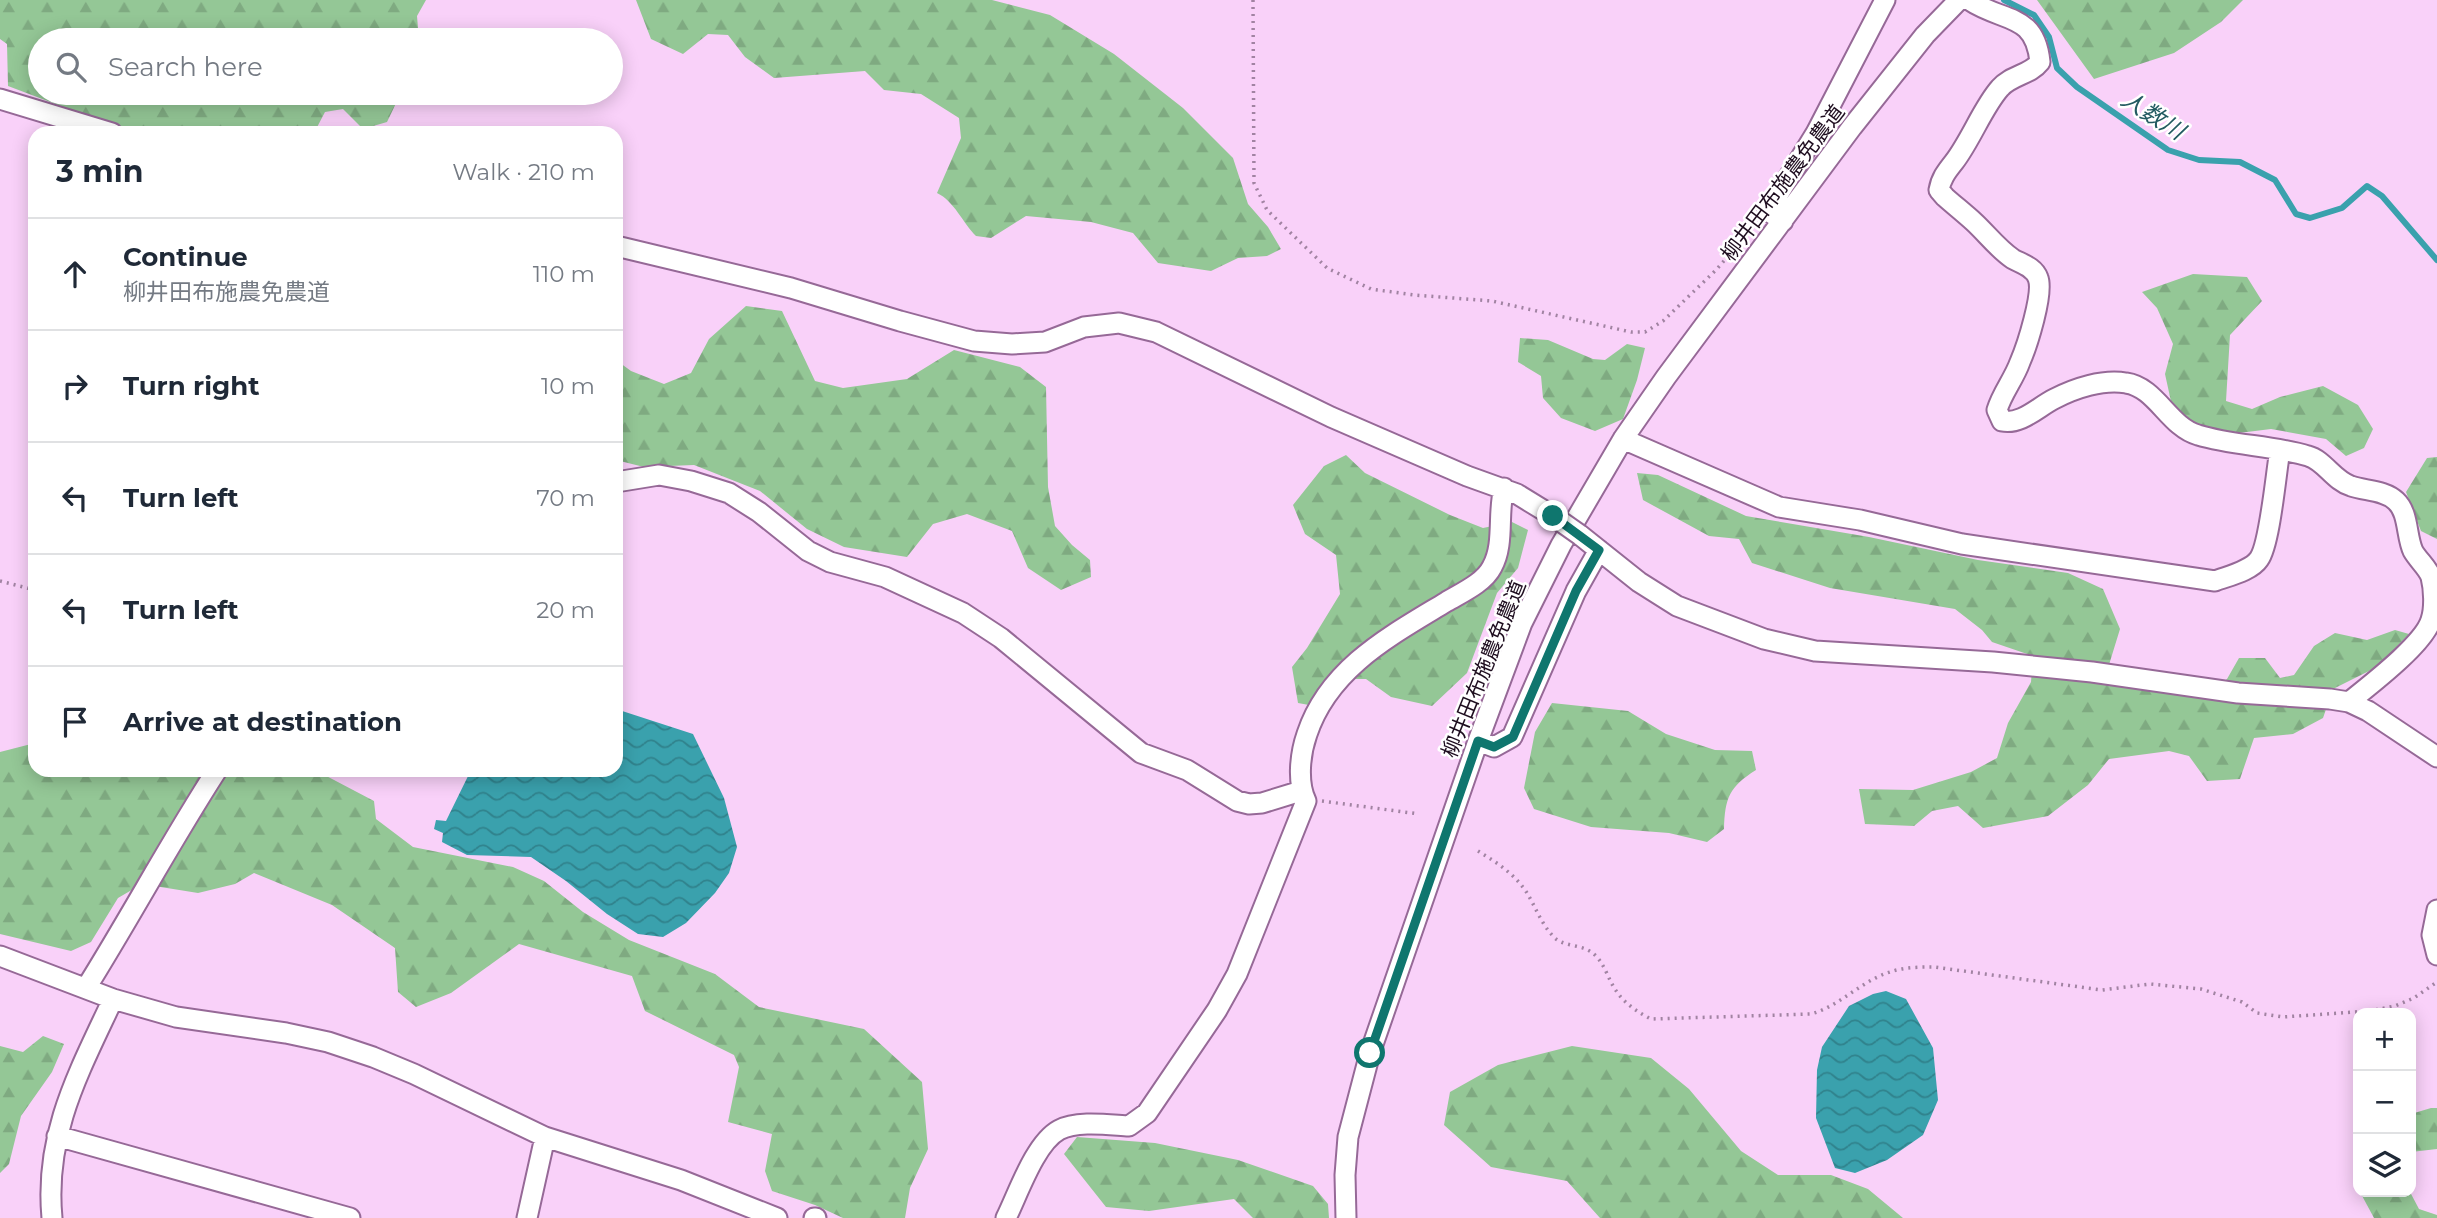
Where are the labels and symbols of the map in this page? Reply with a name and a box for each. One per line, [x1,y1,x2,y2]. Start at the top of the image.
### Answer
water label: 人数川 [2116,85,2192,147]
street label: 柳井田布施農免農道 [1716,100,1849,266]
route end [1537,500,1568,531]
street label: 柳井田布施農免農道 [1437,577,1531,761]
route start [1354,1037,1385,1068]

